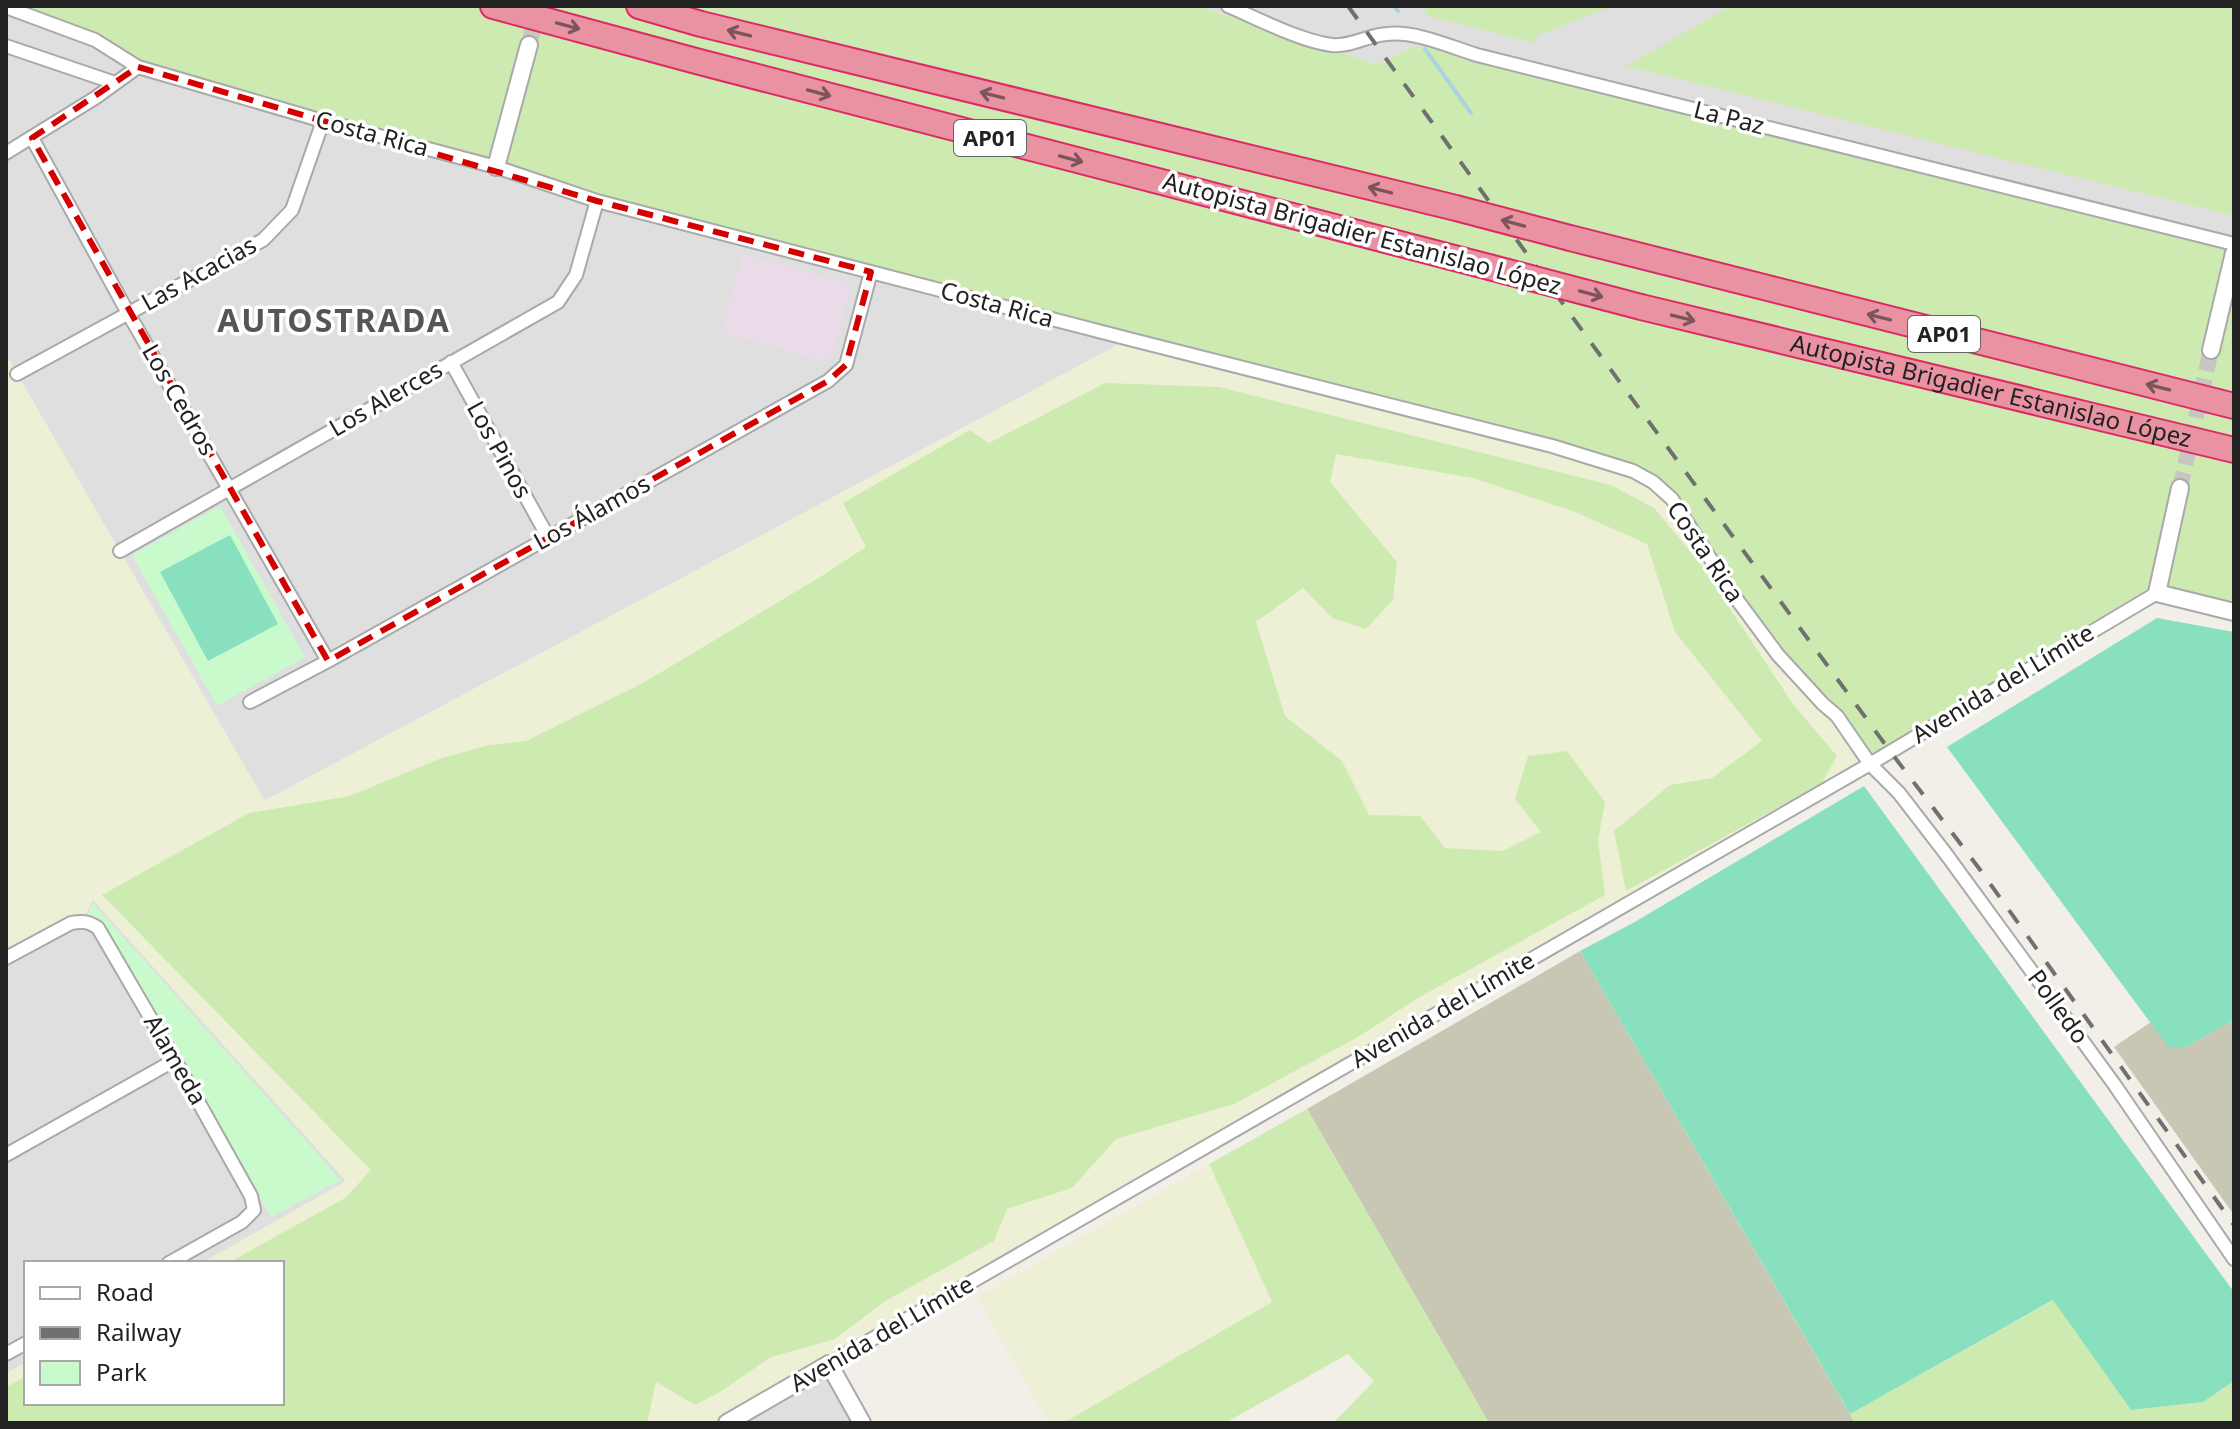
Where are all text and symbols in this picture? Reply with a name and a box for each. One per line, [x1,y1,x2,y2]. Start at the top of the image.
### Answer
one-way arrow [555,20,581,35]
one-way arrow [727,25,752,40]
one-way arrow [806,87,832,102]
one-way arrow [979,87,1005,102]
street label: La Paz [1691,92,1768,141]
street label: Costa Rica [312,102,433,163]
road number: AP01 [954,120,1026,156]
one-way arrow [1058,152,1083,167]
street label: Autopista Brigadier Estanislao López [1160,163,1565,302]
one-way arrow [1368,182,1394,197]
one-way arrow [1500,215,1526,230]
street label: Las Acacias [135,228,262,318]
street label: Costa Rica [937,273,1058,334]
one-way arrow [1578,288,1603,303]
district label: AUTOSTRADA [217,298,451,341]
one-way arrow [1867,309,1892,324]
one-way arrow [1669,311,1695,326]
road number: AP01 [1908,316,1980,352]
street label: Autopista Brigadier Estanislao López [1788,326,2195,454]
street label: Los Cedros [135,337,226,461]
street label: Los Alerces [322,352,448,443]
one-way arrow [2146,379,2172,394]
street label: Los Pinos [460,395,541,504]
street label: Los Álamos [527,466,655,557]
street label: Costa Rica [1660,494,1752,608]
street label: Avenida del Límite [1905,615,2099,750]
street label: Avenida del Límite [1344,943,1540,1075]
street label: Polledo [2021,962,2097,1050]
street label: Alameda [137,1008,215,1110]
legend [24,1261,284,1405]
street label: Avenida del Límite [783,1267,979,1399]
text: Road [96,1275,154,1308]
text: Railway [96,1315,182,1348]
text: Park [96,1355,147,1388]

